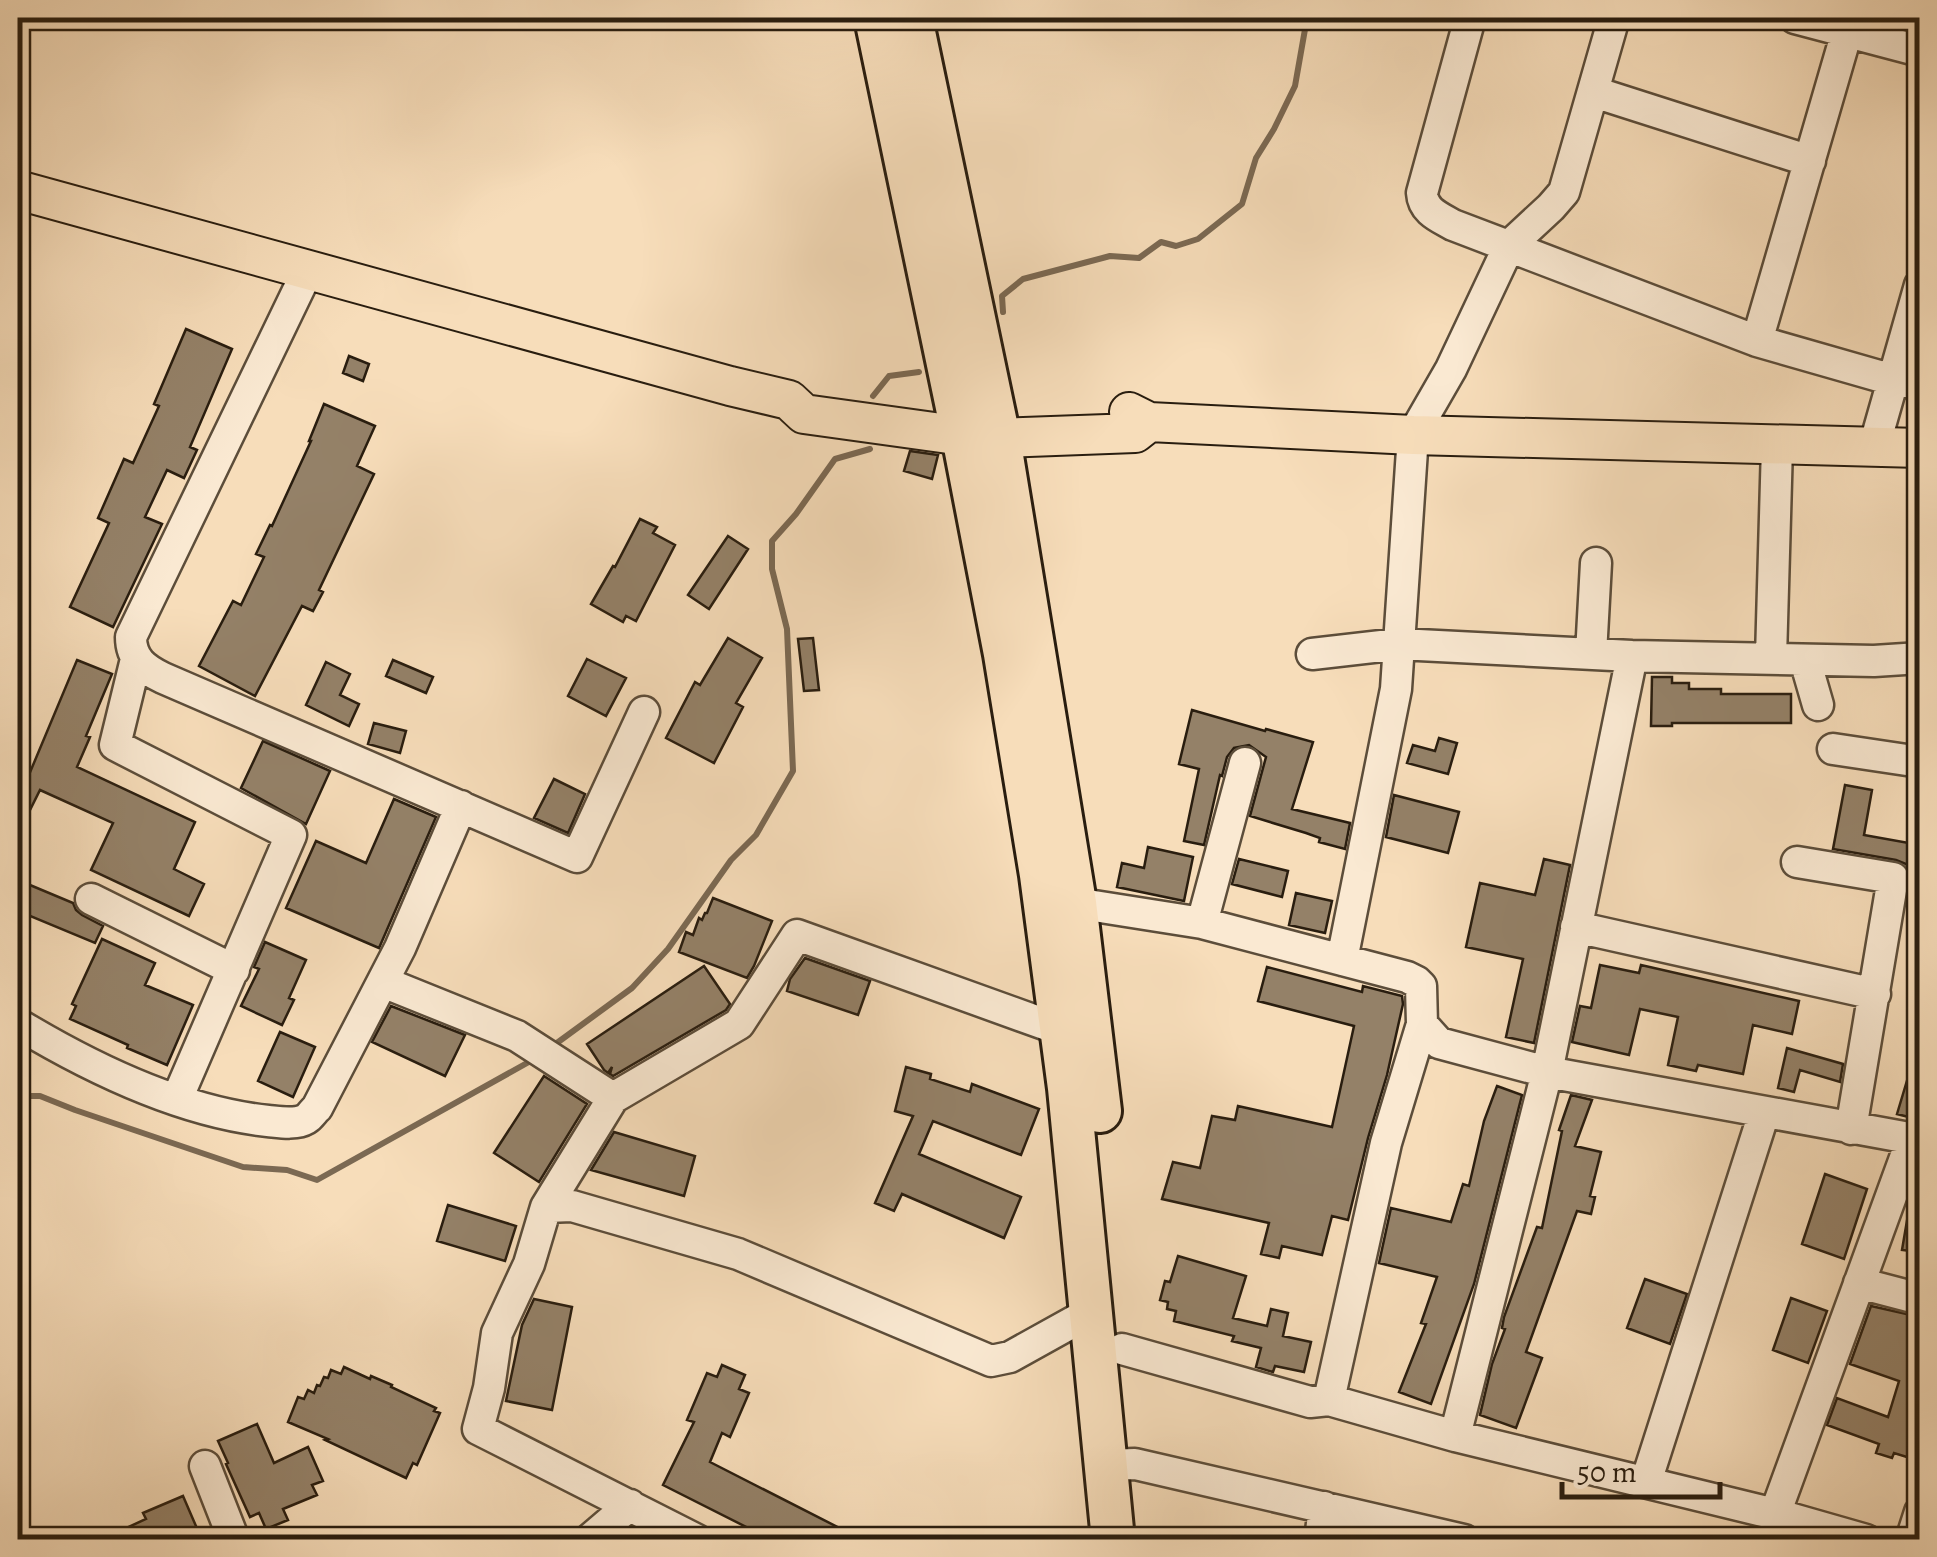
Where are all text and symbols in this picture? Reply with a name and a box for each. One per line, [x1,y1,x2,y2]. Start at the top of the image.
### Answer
scale bar [1562,1437,1720,1499]
text: 50 m [1577,1452,1637,1492]

